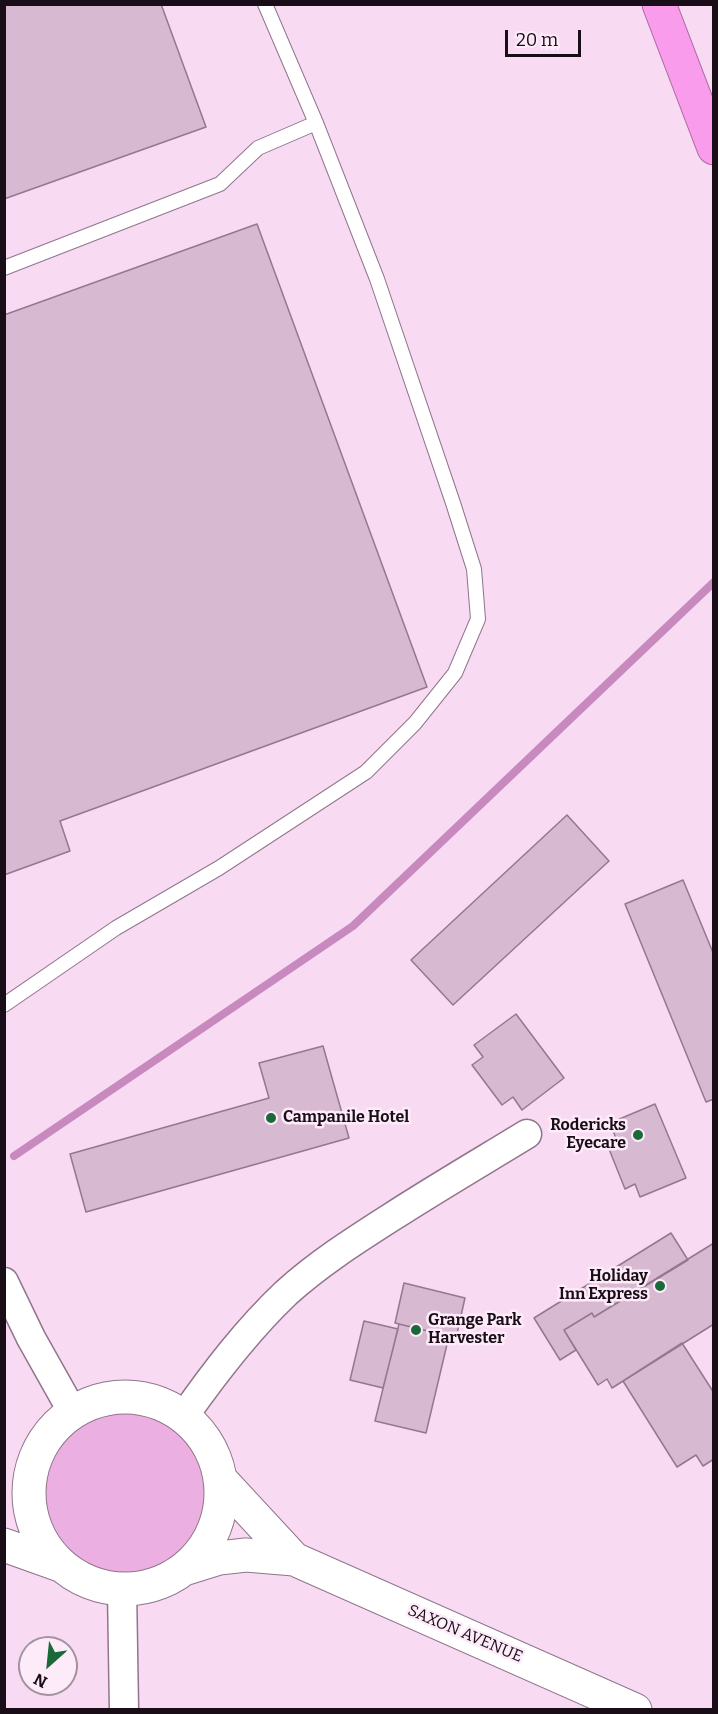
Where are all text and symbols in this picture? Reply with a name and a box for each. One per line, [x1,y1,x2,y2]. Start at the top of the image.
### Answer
scale bar [508,18,584,56]
text: 20 m [516,29,558,51]
place label: Campanile Hotel [283,1108,409,1128]
marker: Campanile Hotel [264,1111,278,1125]
place label: Rodericks Eyecare [550,1116,626,1154]
marker: Rodericks Eyecare [631,1128,645,1142]
place label: Holiday Inn Express [559,1267,648,1305]
marker: Holiday Inn Express [653,1279,667,1293]
place label: Grange Park Harvester [428,1311,522,1349]
marker: Grange Park Harvester [409,1323,423,1337]
street label: SAXON AVENUE [405,1601,525,1667]
north arrow [18,1636,78,1696]
text: N [31,1669,50,1692]

